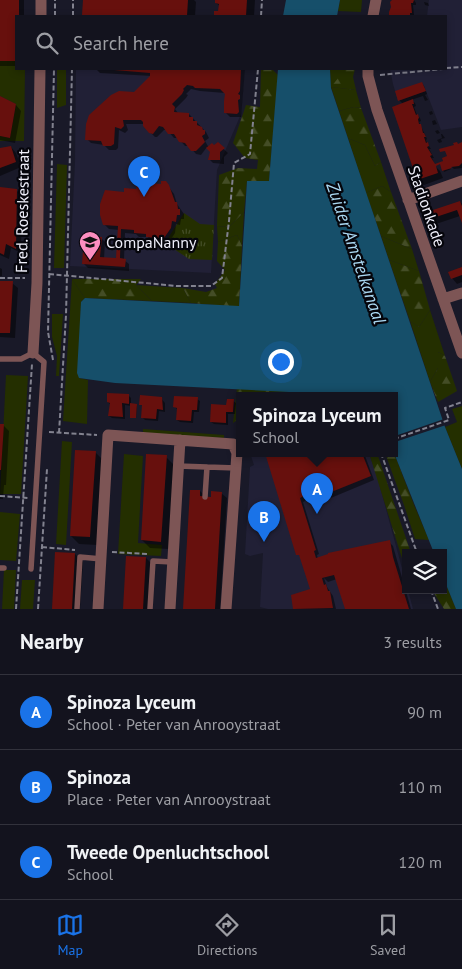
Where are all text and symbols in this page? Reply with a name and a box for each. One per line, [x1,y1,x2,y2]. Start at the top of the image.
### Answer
search box [15,15,447,70]
icon: search [33,29,61,57]
text: Search here [73,31,169,55]
street label: Fred. Roeskestraat [11,148,33,273]
pin: C [128,156,160,197]
street label: Stadionkade [404,163,450,249]
water label: Zuider Amstelkanaal [321,178,392,327]
school or university icon: CompaNanny [78,230,102,261]
place label: CompaNanny [106,232,197,252]
your location [268,349,294,375]
popup [236,392,398,457]
text: Spinoza Lyceum [253,403,381,427]
text: School [253,427,299,447]
pin: A [301,473,333,514]
pin: B [248,501,280,542]
map controls [402,549,447,594]
button: layers [402,549,447,594]
text: Nearby [20,628,83,655]
text: 3 results [383,632,442,652]
text: Spinoza Lyceum [67,690,196,714]
text: A [31,702,41,722]
text: 90 m [407,702,442,722]
text: School · Peter van Anrooystraat [67,714,281,734]
text: Spinoza [67,765,131,789]
text: B [31,777,41,797]
text: 110 m [399,777,442,797]
text: Place · Peter van Anrooystraat [67,789,271,809]
text: Tweede Openluchtschool [67,840,269,864]
text: C [32,852,40,872]
text: 120 m [399,852,442,872]
text: School [67,864,113,884]
tab: Map [56,911,84,959]
tab: Directions [197,911,257,959]
tab: Saved [370,911,406,959]

